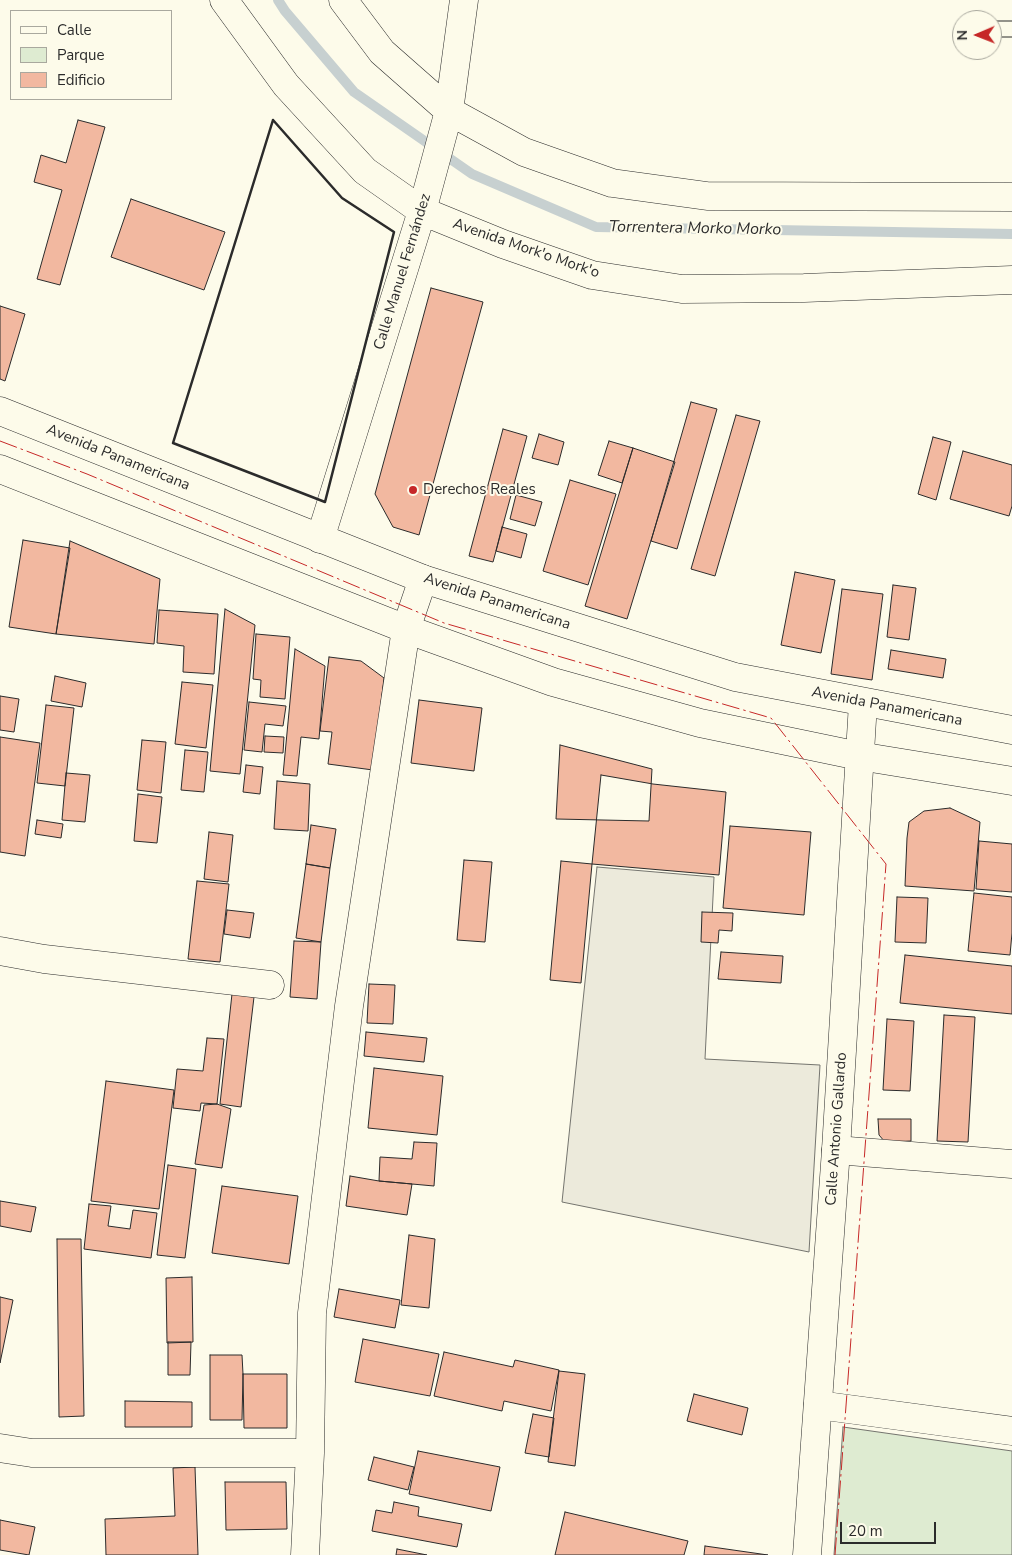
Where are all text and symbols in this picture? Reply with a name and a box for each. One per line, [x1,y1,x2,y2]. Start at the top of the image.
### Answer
legend [10,10,172,100]
north arrow [952,10,1002,60]
text: Calle [57,20,92,40]
text: N [953,30,972,41]
text: Parque [57,45,105,65]
text: Edificio [57,70,105,90]
street label: Calle Manuel Fernández [371,192,435,352]
street label: Avenida Mork'o Mork'o [450,215,602,283]
water label: Torrentera Morko Morko [609,218,781,240]
street label: Avenida Panamericana [44,421,192,495]
place label: Derechos Reales [423,481,536,499]
marker: Derechos Reales [407,484,419,496]
street label: Avenida Panamericana [421,570,573,634]
street label: Avenida Panamericana [810,684,964,730]
street label: Calle Antonio Gallardo [823,1052,851,1206]
scale bar [842,1512,938,1544]
text: 20 m [848,1521,883,1541]

